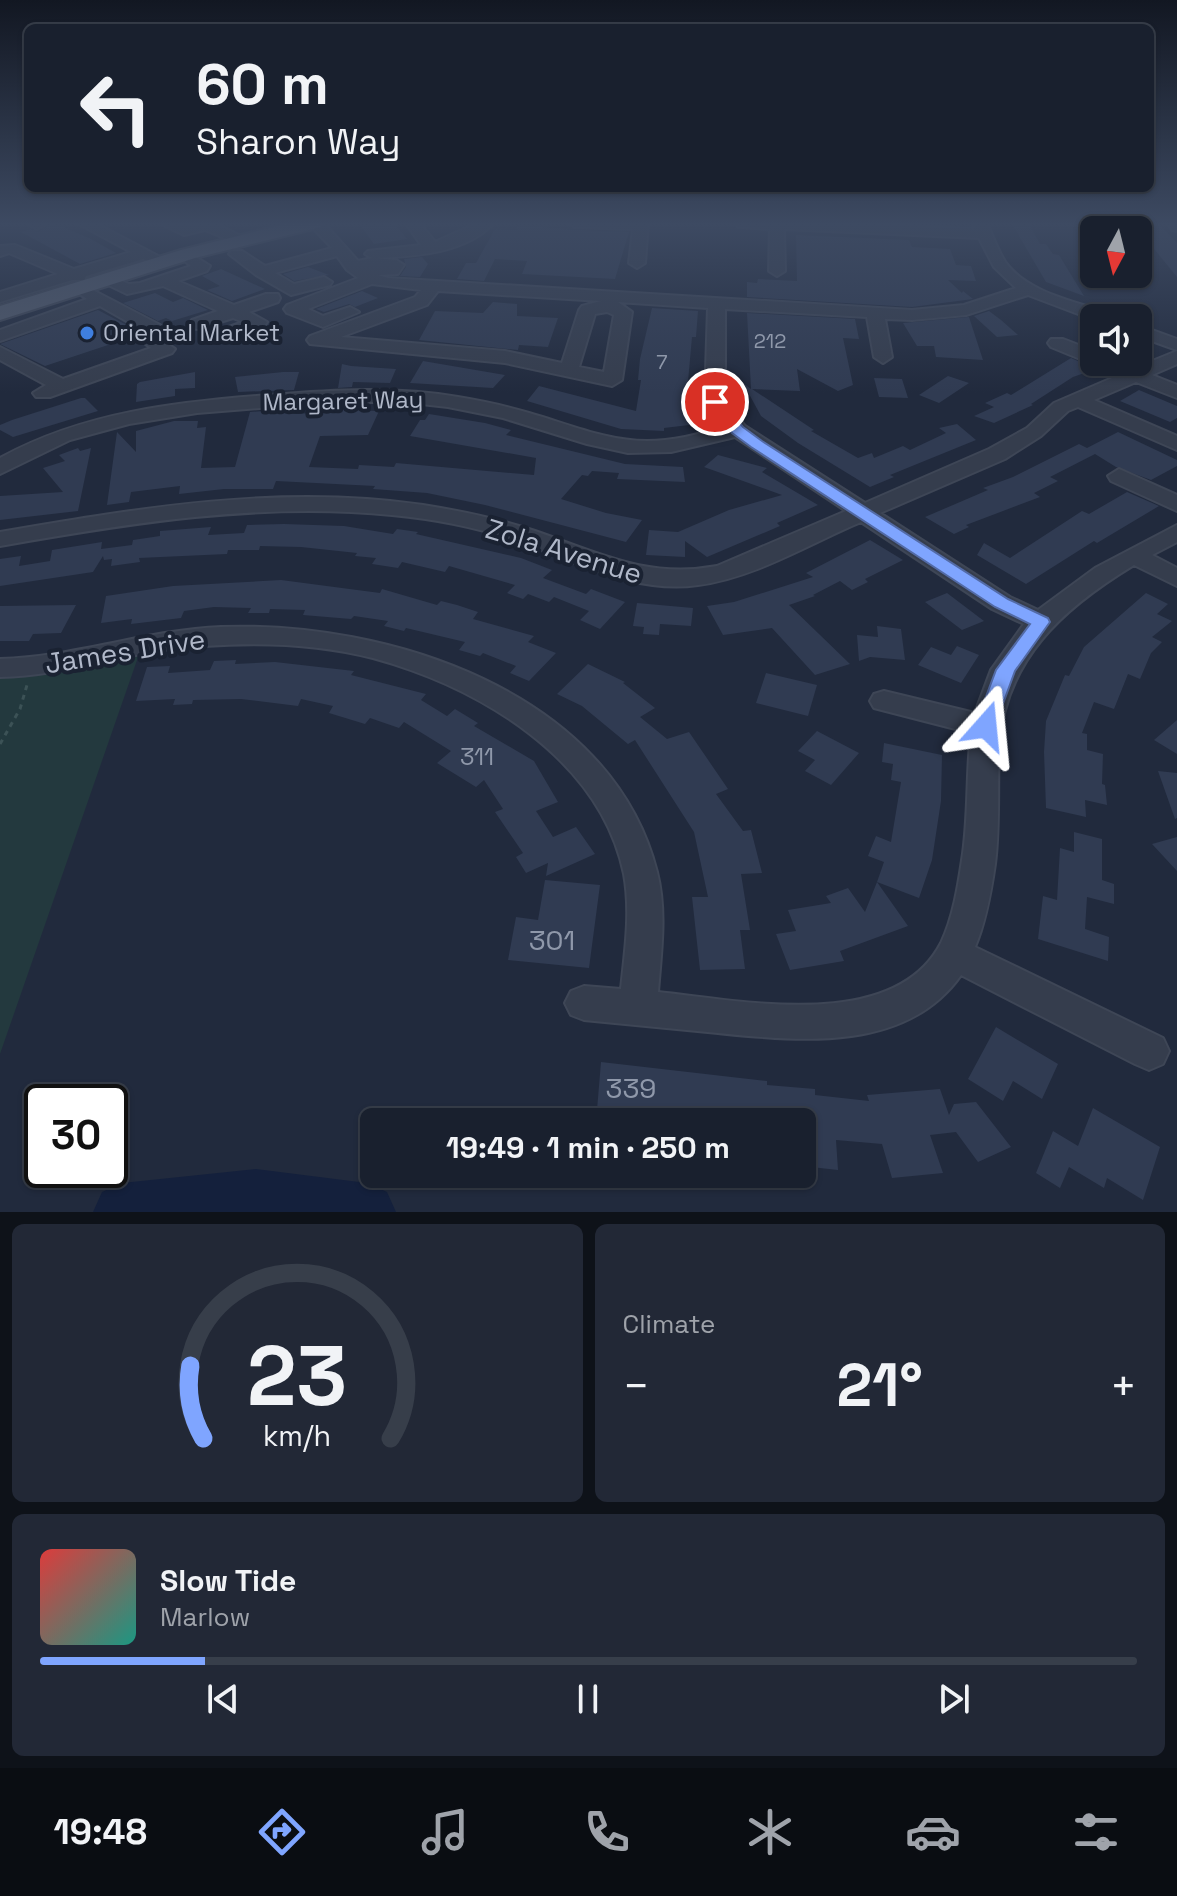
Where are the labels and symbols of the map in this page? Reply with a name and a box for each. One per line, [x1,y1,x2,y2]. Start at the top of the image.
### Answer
north arrow [1080,216,1152,288]
place label: Oriental Market [103,317,280,348]
marker: Oriental Market [78,324,96,342]
house number: 212 [754,328,786,354]
house number: 7 [656,349,668,375]
pin [681,368,749,436]
street label: Margaret Way [262,384,424,417]
street label: Zola Avenue [481,510,647,592]
street label: James Drive [42,621,208,681]
position arrow [944,684,1028,768]
house number: 311 [460,741,494,772]
house number: 301 [529,922,575,958]
house number: 339 [606,1070,656,1106]
speed limit sign: 30 [24,1084,128,1188]

